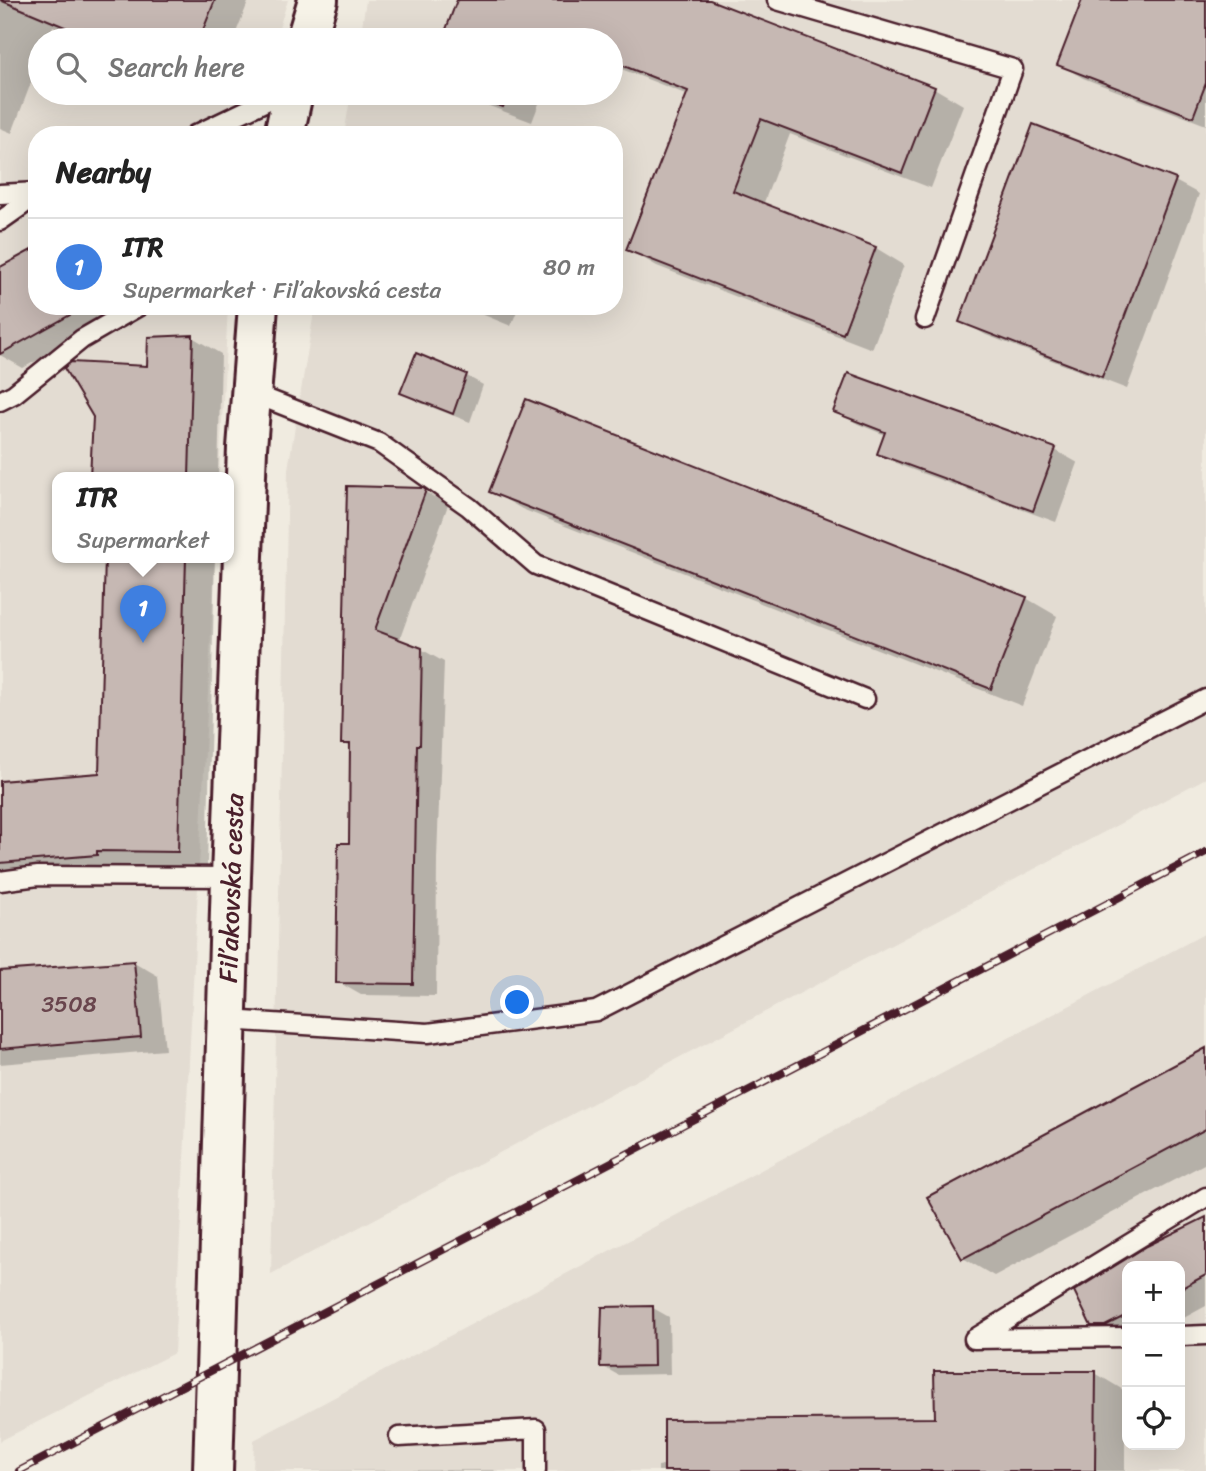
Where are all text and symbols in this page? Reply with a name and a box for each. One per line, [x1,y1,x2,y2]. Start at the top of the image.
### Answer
search box [28,28,623,105]
text: Search here [108,44,245,90]
icon: search [52,48,90,86]
text: Nearby [56,145,151,199]
text: ITR [123,224,164,270]
text: 1 [74,247,84,288]
text: 80 m [543,247,595,288]
text: Supermarket · Fiľakovská cesta [123,270,441,311]
popup [52,472,234,563]
text: ITR [77,474,117,520]
text: Supermarket [77,520,209,561]
pin: 1 [120,585,166,643]
street label: Fiľakovská cesta [205,792,257,984]
house number: 3508 [41,984,97,1025]
your location [500,985,534,1019]
map controls [1122,1261,1185,1450]
button: + [1122,1261,1185,1324]
button: − [1122,1324,1185,1387]
button: locate [1122,1387,1185,1450]

